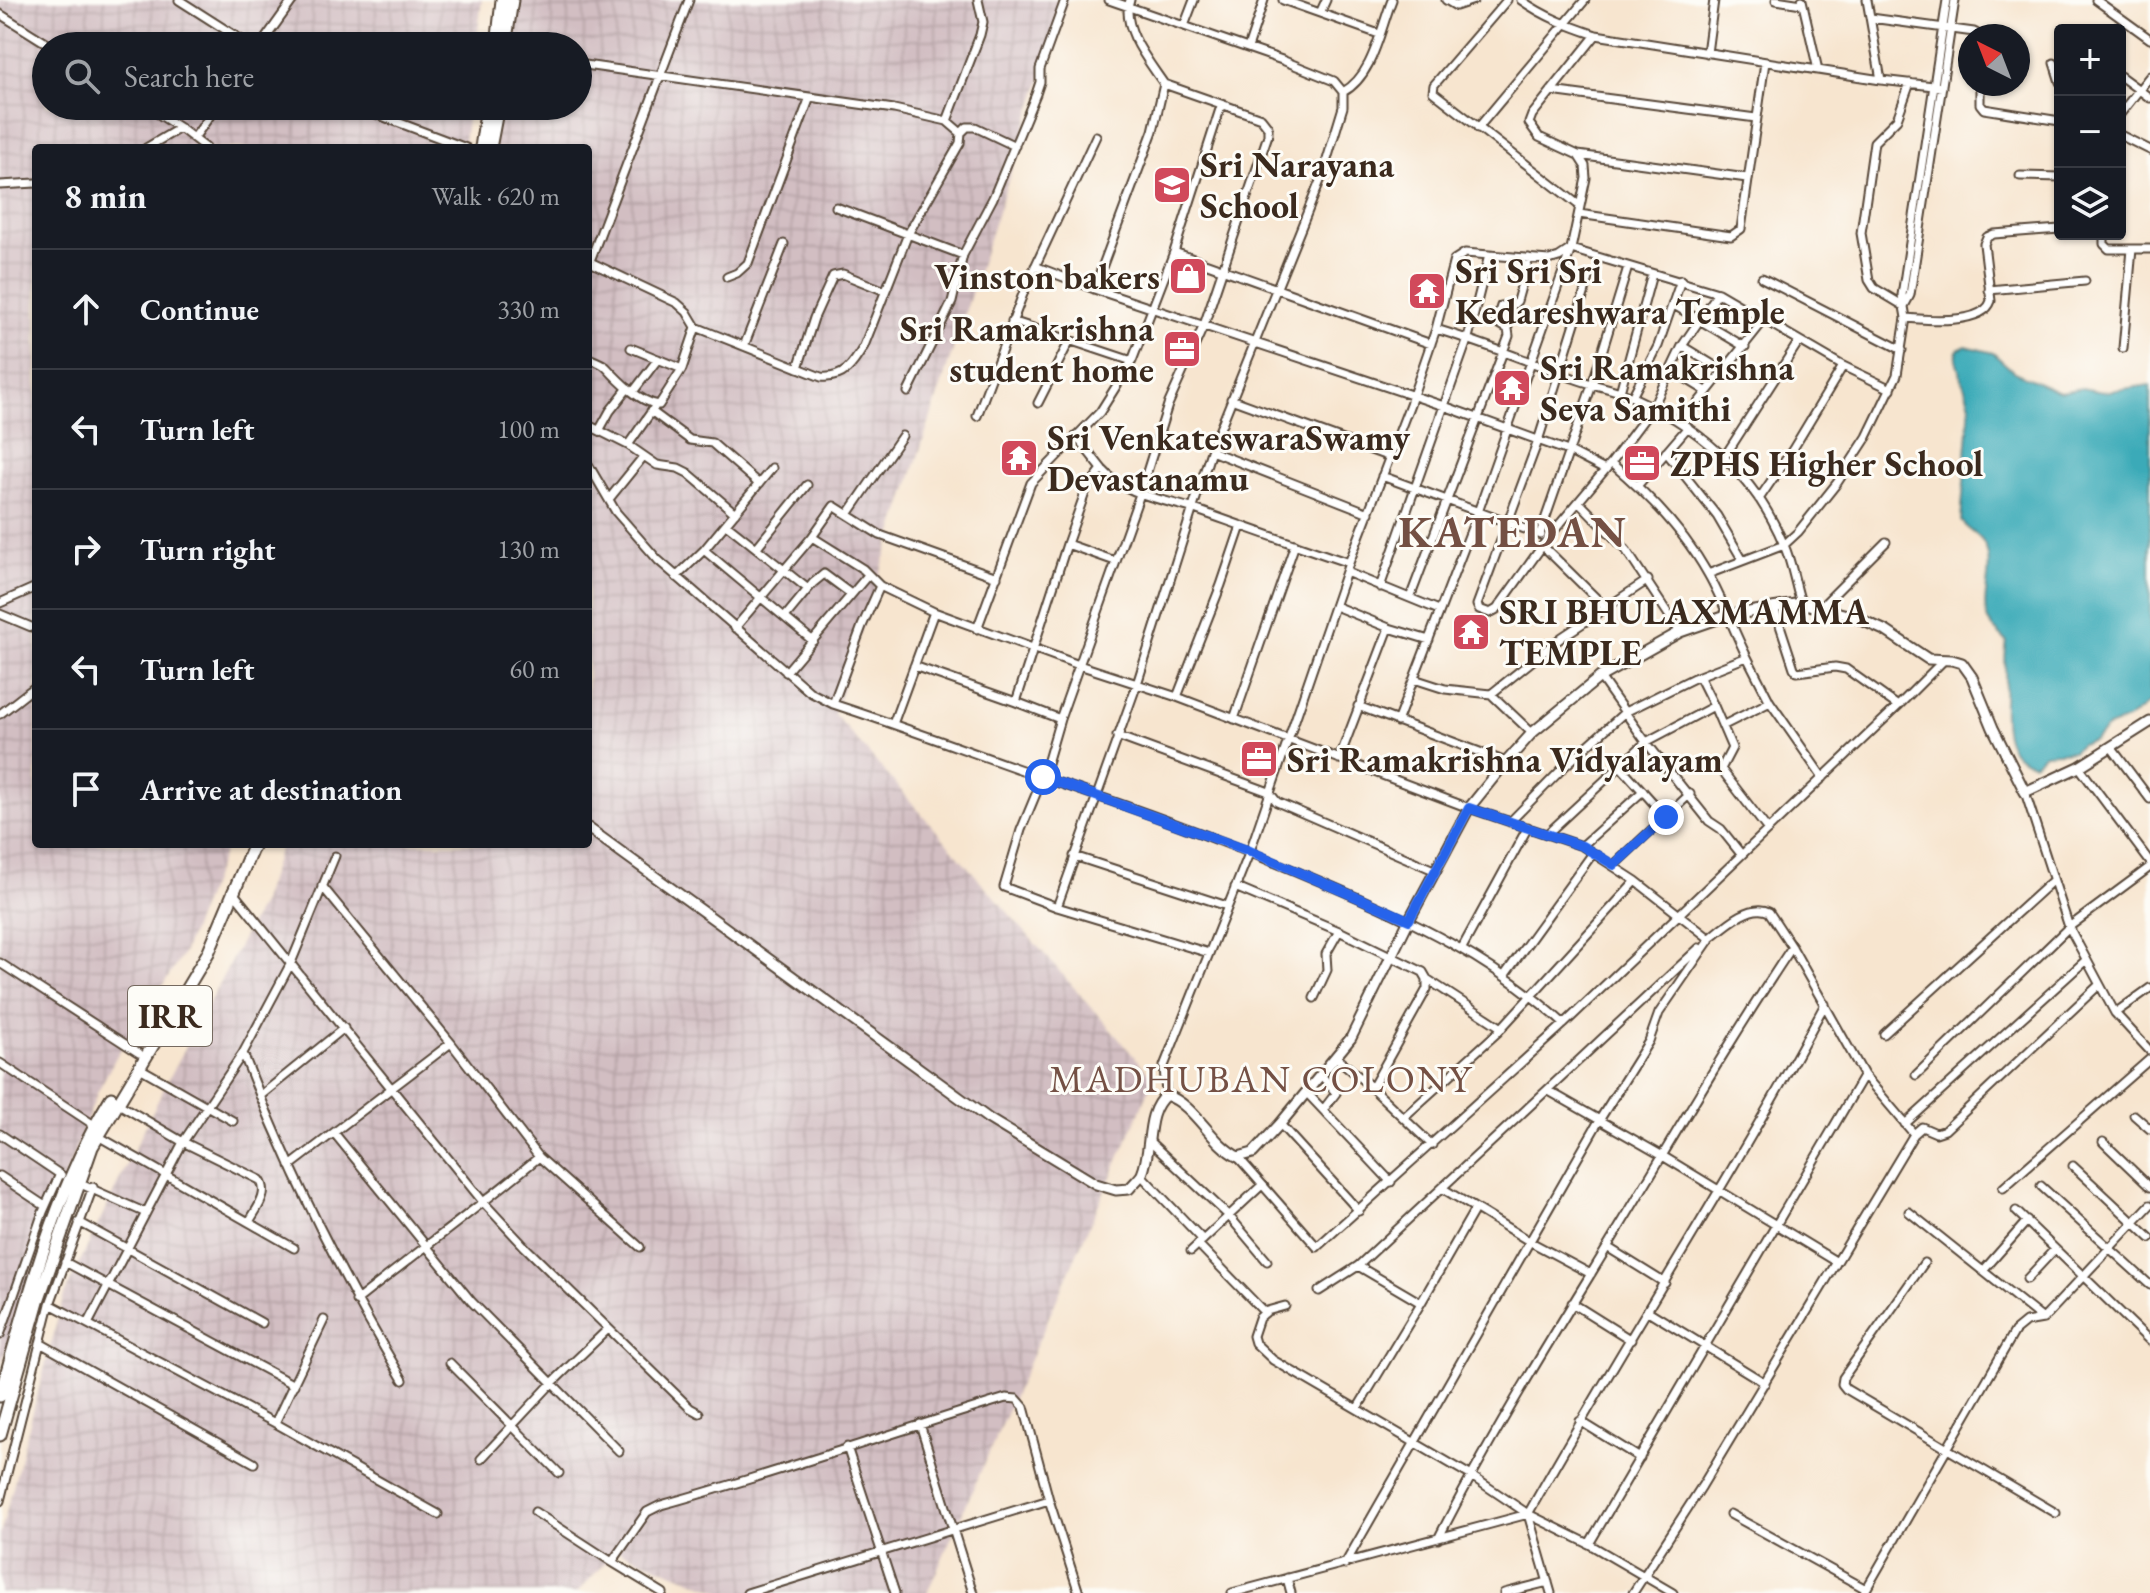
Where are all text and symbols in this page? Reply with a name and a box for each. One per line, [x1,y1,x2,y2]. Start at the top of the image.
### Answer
north arrow [1958,24,2030,96]
map controls [2054,24,2126,240]
button: + [2054,24,2126,96]
search box [32,32,592,120]
icon: search [60,54,104,98]
text: Search here [124,57,254,96]
button: − [2054,96,2126,168]
place label: Sri Narayana School [1200,141,1394,229]
school or university icon: Sri Narayana School [1151,164,1193,206]
button: layers [2054,168,2126,240]
text: 8 min [64,174,147,218]
text: Walk · 620 m [432,179,560,213]
place label: Sri Sri Sri Kedareshwara Temple [1455,247,1785,335]
place label: Vinston bakers [934,253,1160,300]
shop icon: Vinston bakers [1167,255,1209,297]
temple icon: Sri Sri Sri Kedareshwara Temple [1406,270,1448,312]
icon: ahead [64,287,108,331]
text: Continue [140,290,259,329]
text: 330 m [497,292,560,326]
place label: Sri Ramakrishna student home [900,305,1154,393]
office icon: Sri Ramakrishna student home [1161,328,1203,370]
place label: Sri Ramakrishna Seva Samithi [1540,344,1794,432]
temple icon: Sri Ramakrishna Seva Samithi [1491,367,1533,409]
icon: left [64,407,108,451]
text: Turn left [140,410,254,449]
text: 100 m [497,412,560,446]
place label: Sri VenkateswaraSwamy Devastanamu [1047,414,1411,502]
temple icon: Sri VenkateswaraSwamy Devastanamu [998,437,1040,479]
place label: ZPHS Higher School [1670,440,1983,487]
office icon: ZPHS Higher School [1621,442,1663,484]
district label: KATEDAN [1398,503,1628,560]
icon: right [64,527,108,571]
text: Turn right [140,530,276,569]
text: 130 m [497,532,560,566]
place label: SRI BHULAXMAMMA TEMPLE [1499,588,1870,676]
temple icon: SRI BHULAXMAMMA TEMPLE [1450,611,1492,653]
icon: left [64,647,108,691]
text: Turn left [140,650,254,689]
text: 60 m [510,652,560,686]
place label: Sri Ramakrishna Vidyalayam [1287,736,1723,783]
office icon: Sri Ramakrishna Vidyalayam [1238,738,1280,780]
route start [1025,759,1061,795]
icon: arrive [64,767,108,811]
text: Arrive at destination [140,770,402,809]
route end [1648,799,1684,835]
road number: IRR [128,986,212,1046]
district label: MADHUBAN COLONY [1049,1054,1473,1103]

